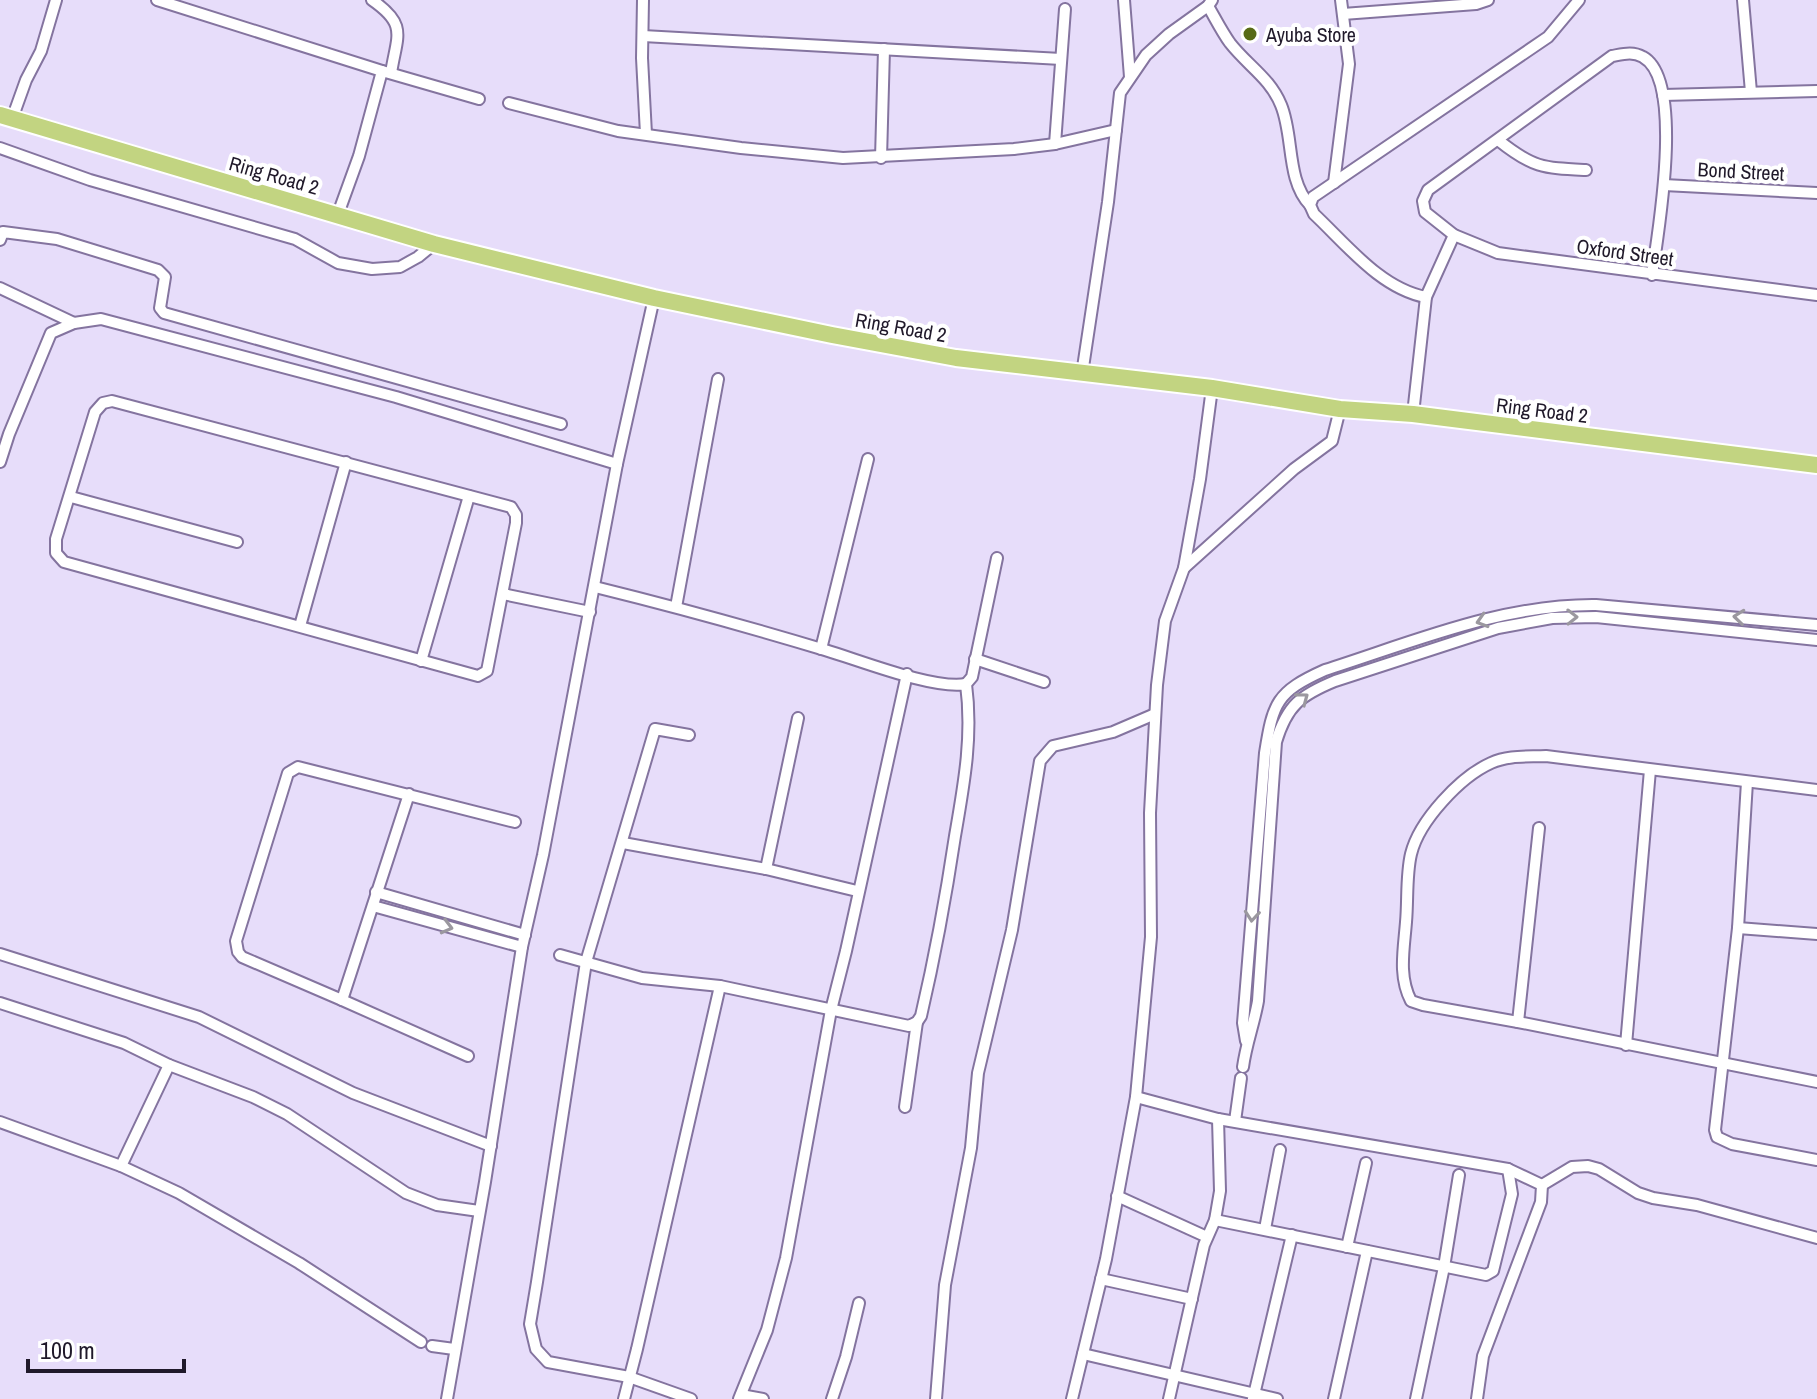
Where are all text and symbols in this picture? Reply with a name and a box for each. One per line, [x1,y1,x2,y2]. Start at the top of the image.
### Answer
place label: Ayuba Store [1265,21,1356,48]
marker: Ayuba Store [1241,25,1259,43]
street label: Ring Road 2 [226,149,322,201]
street label: Bond Street [1697,155,1785,187]
street label: Oxford Street [1575,232,1676,272]
street label: Ring Road 2 [853,306,949,348]
street label: Ring Road 2 [1495,391,1589,429]
one-way arrow [1566,608,1579,626]
one-way arrow [1732,609,1745,626]
one-way arrow [1475,611,1489,627]
one-way arrow [1295,693,1309,708]
one-way arrow [1244,910,1261,923]
one-way arrow [440,917,454,934]
scale bar [28,1323,184,1373]
text: 100 m [40,1334,95,1366]

